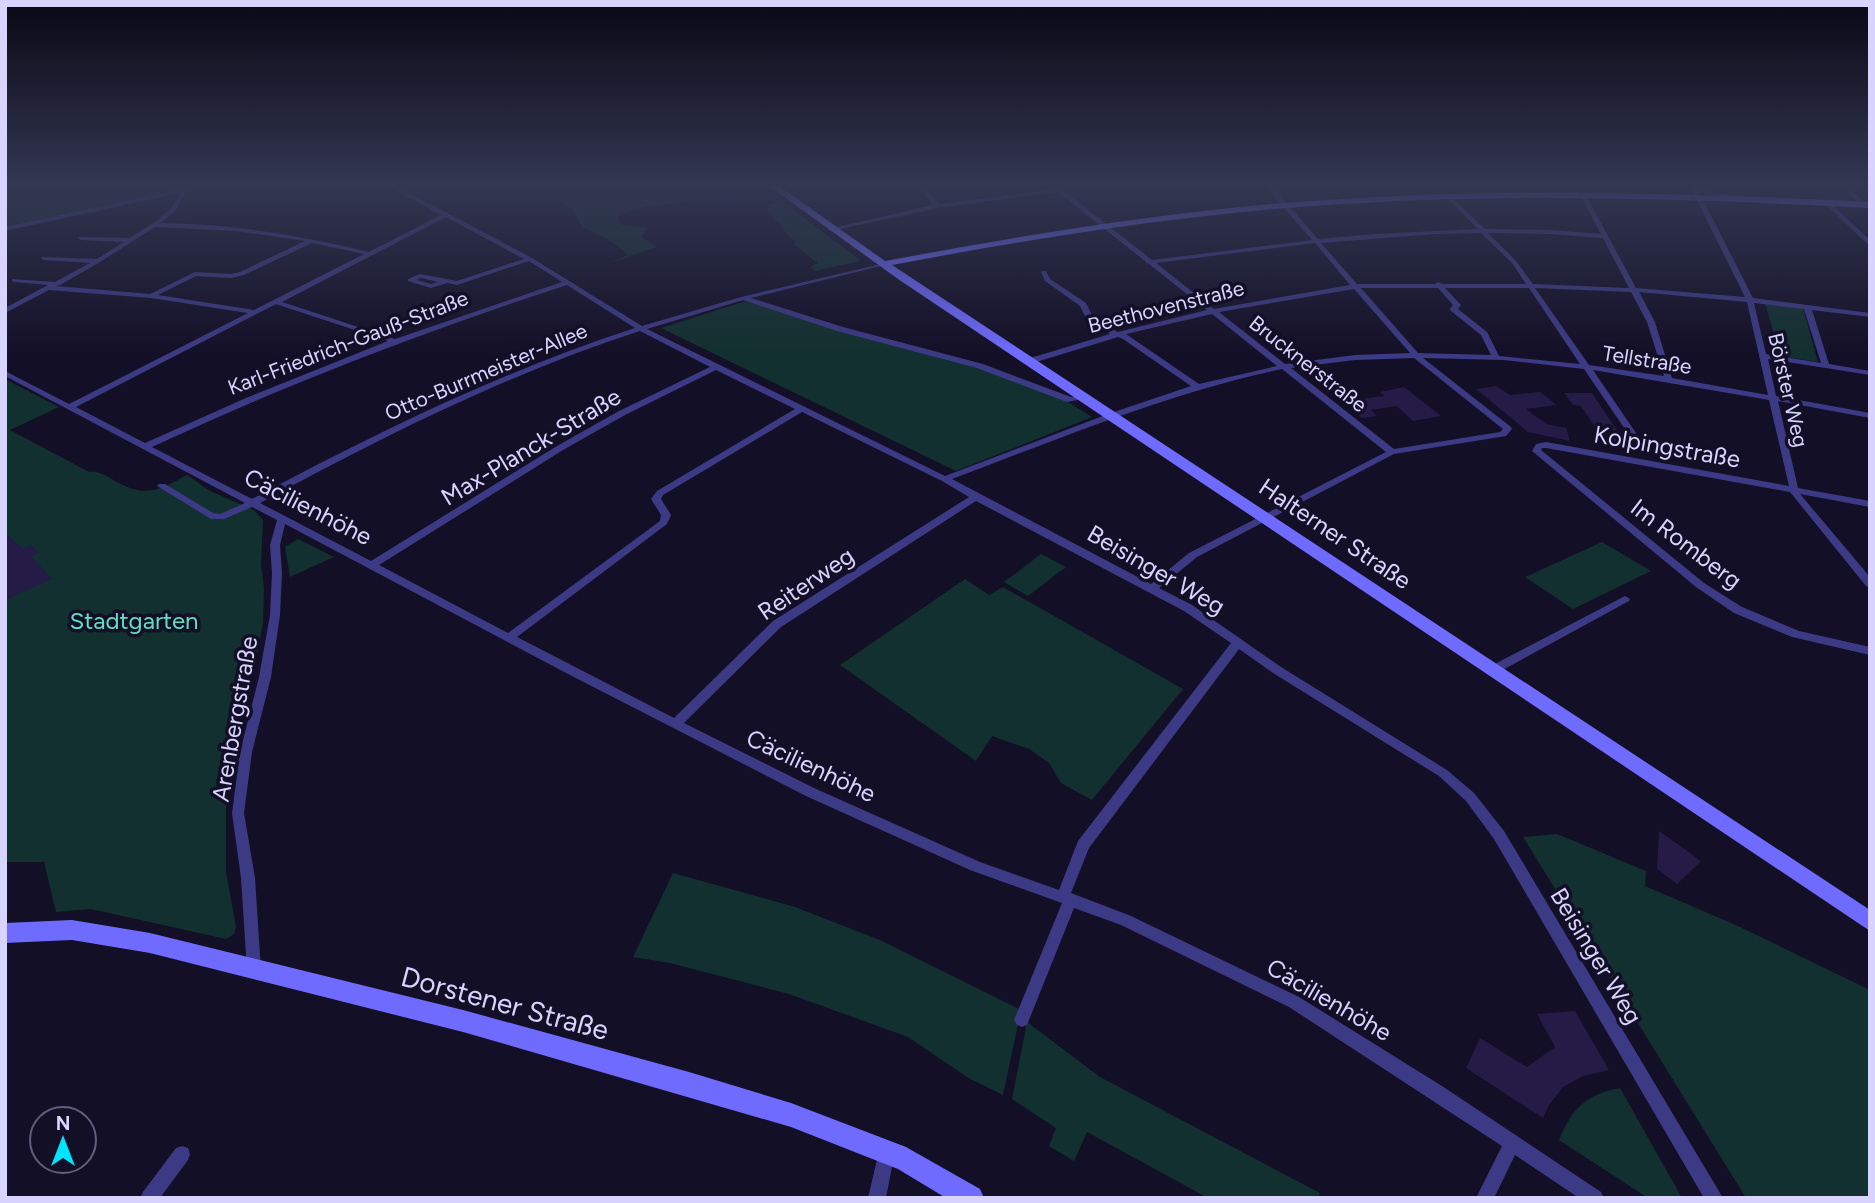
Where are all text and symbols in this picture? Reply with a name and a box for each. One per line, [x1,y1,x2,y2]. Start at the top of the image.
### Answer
street label: Beethovenstraße [1085,275,1247,338]
street label: Karl-Friedrich-Gauß-Straße [224,285,472,400]
street label: Brucknerstraße [1245,310,1372,417]
street label: Otto-Burrmeister-Allee [381,318,591,426]
street label: Börster Weg [1763,330,1814,450]
street label: Tellstraße [1601,340,1693,379]
street label: Max-Planck-Straße [436,382,626,512]
street label: Kolpingstraße [1592,419,1743,474]
street label: Cäcilienhöhe [240,462,377,551]
street label: Halterner Straße [1254,472,1417,595]
street label: Im Romberg [1625,492,1748,595]
street label: Beisinger Weg [1082,519,1230,621]
street label: Reiterweg [752,541,859,626]
park label: Stadtgarten [69,606,199,635]
street label: Arenbergstraße [206,634,263,804]
street label: Cäcilienhöhe [742,723,880,808]
street label: Beisinger Weg [1544,882,1649,1029]
street label: Cäcilienhöhe [1262,952,1397,1047]
street label: Dorstener Straße [397,959,613,1047]
north arrow [28,1105,98,1175]
text: N [56,1112,70,1135]

